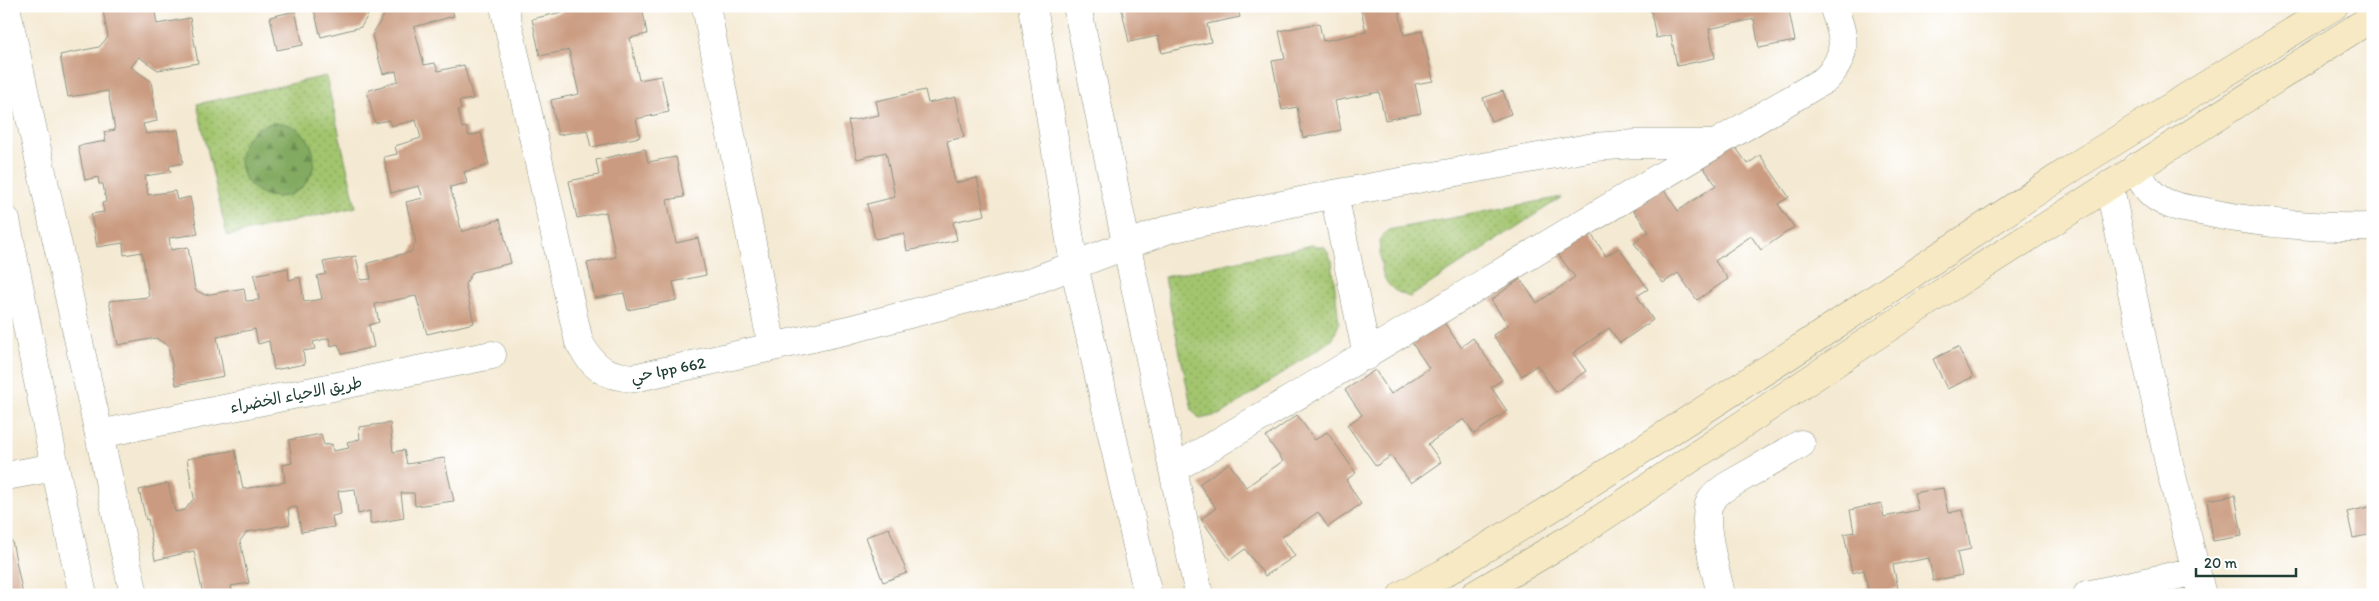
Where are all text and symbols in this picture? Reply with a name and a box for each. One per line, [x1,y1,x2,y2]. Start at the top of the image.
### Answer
street label: حي lpp 662 [629,353,708,391]
street label: طريق الاحياء الخضراء [228,372,364,417]
scale bar [2196,546,2296,578]
text: 20 m [2204,554,2238,572]

